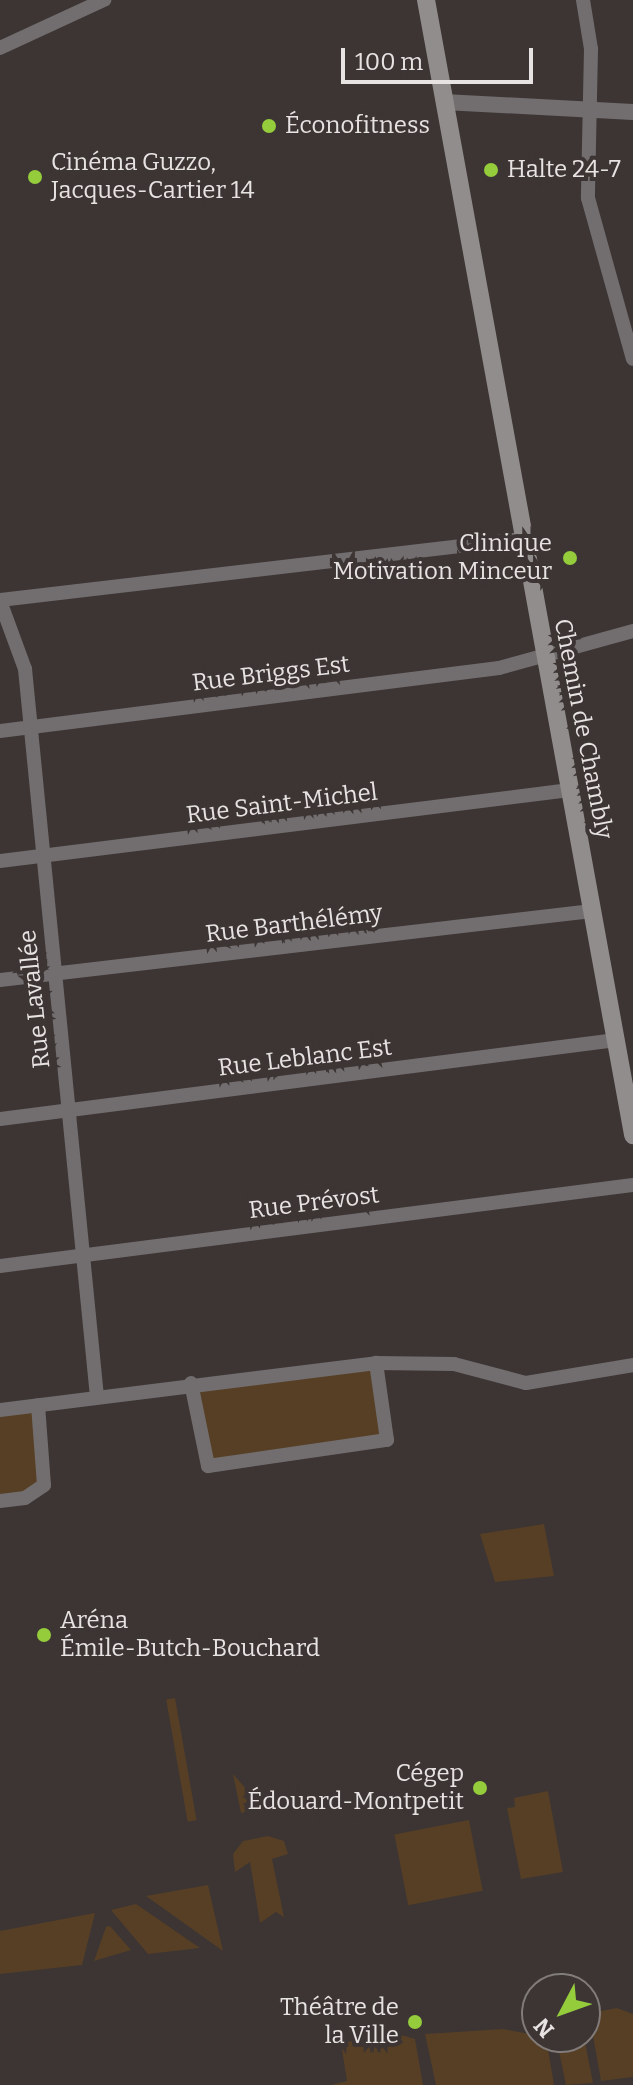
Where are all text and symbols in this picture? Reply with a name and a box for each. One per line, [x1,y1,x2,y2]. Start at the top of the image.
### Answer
scale bar [345,32,537,82]
text: 100 m [355,48,423,76]
place label: Éconofitness [285,112,430,140]
marker: Éconofitness [260,117,278,135]
place label: Cinéma Guzzo, Jacques-Cartier 14 [51,149,255,205]
place label: Halte 24-7 [507,156,621,184]
marker: Halte 24-7 [482,161,500,179]
marker: Cinéma Guzzo, Jacques-Cartier 14 [26,168,44,186]
place label: Clinique Motivation Minceur [333,530,552,586]
marker: Clinique Motivation Minceur [559,547,581,569]
street label: Chemin de Chambly [548,616,618,842]
street label: Rue Briggs Est [191,650,351,698]
street label: Rue Saint-Michel [185,778,379,830]
street label: Rue Barthélémy [204,899,384,949]
street label: Rue Lavallée [13,928,57,1070]
street label: Rue Leblanc Est [216,1033,394,1083]
street label: Rue Prévost [247,1181,381,1225]
place label: Aréna Émile-Butch-Bouchard [60,1607,320,1663]
marker: Aréna Émile-Butch-Bouchard [35,1626,53,1644]
place label: Cégep Édouard-Montpetit [248,1760,464,1816]
marker: Cégep Édouard-Montpetit [471,1779,489,1797]
north arrow [521,1973,601,2053]
place label: Théâtre de la Ville [280,1994,399,2050]
marker: Théâtre de la Ville [406,2013,424,2031]
text: N [528,2013,560,2043]

